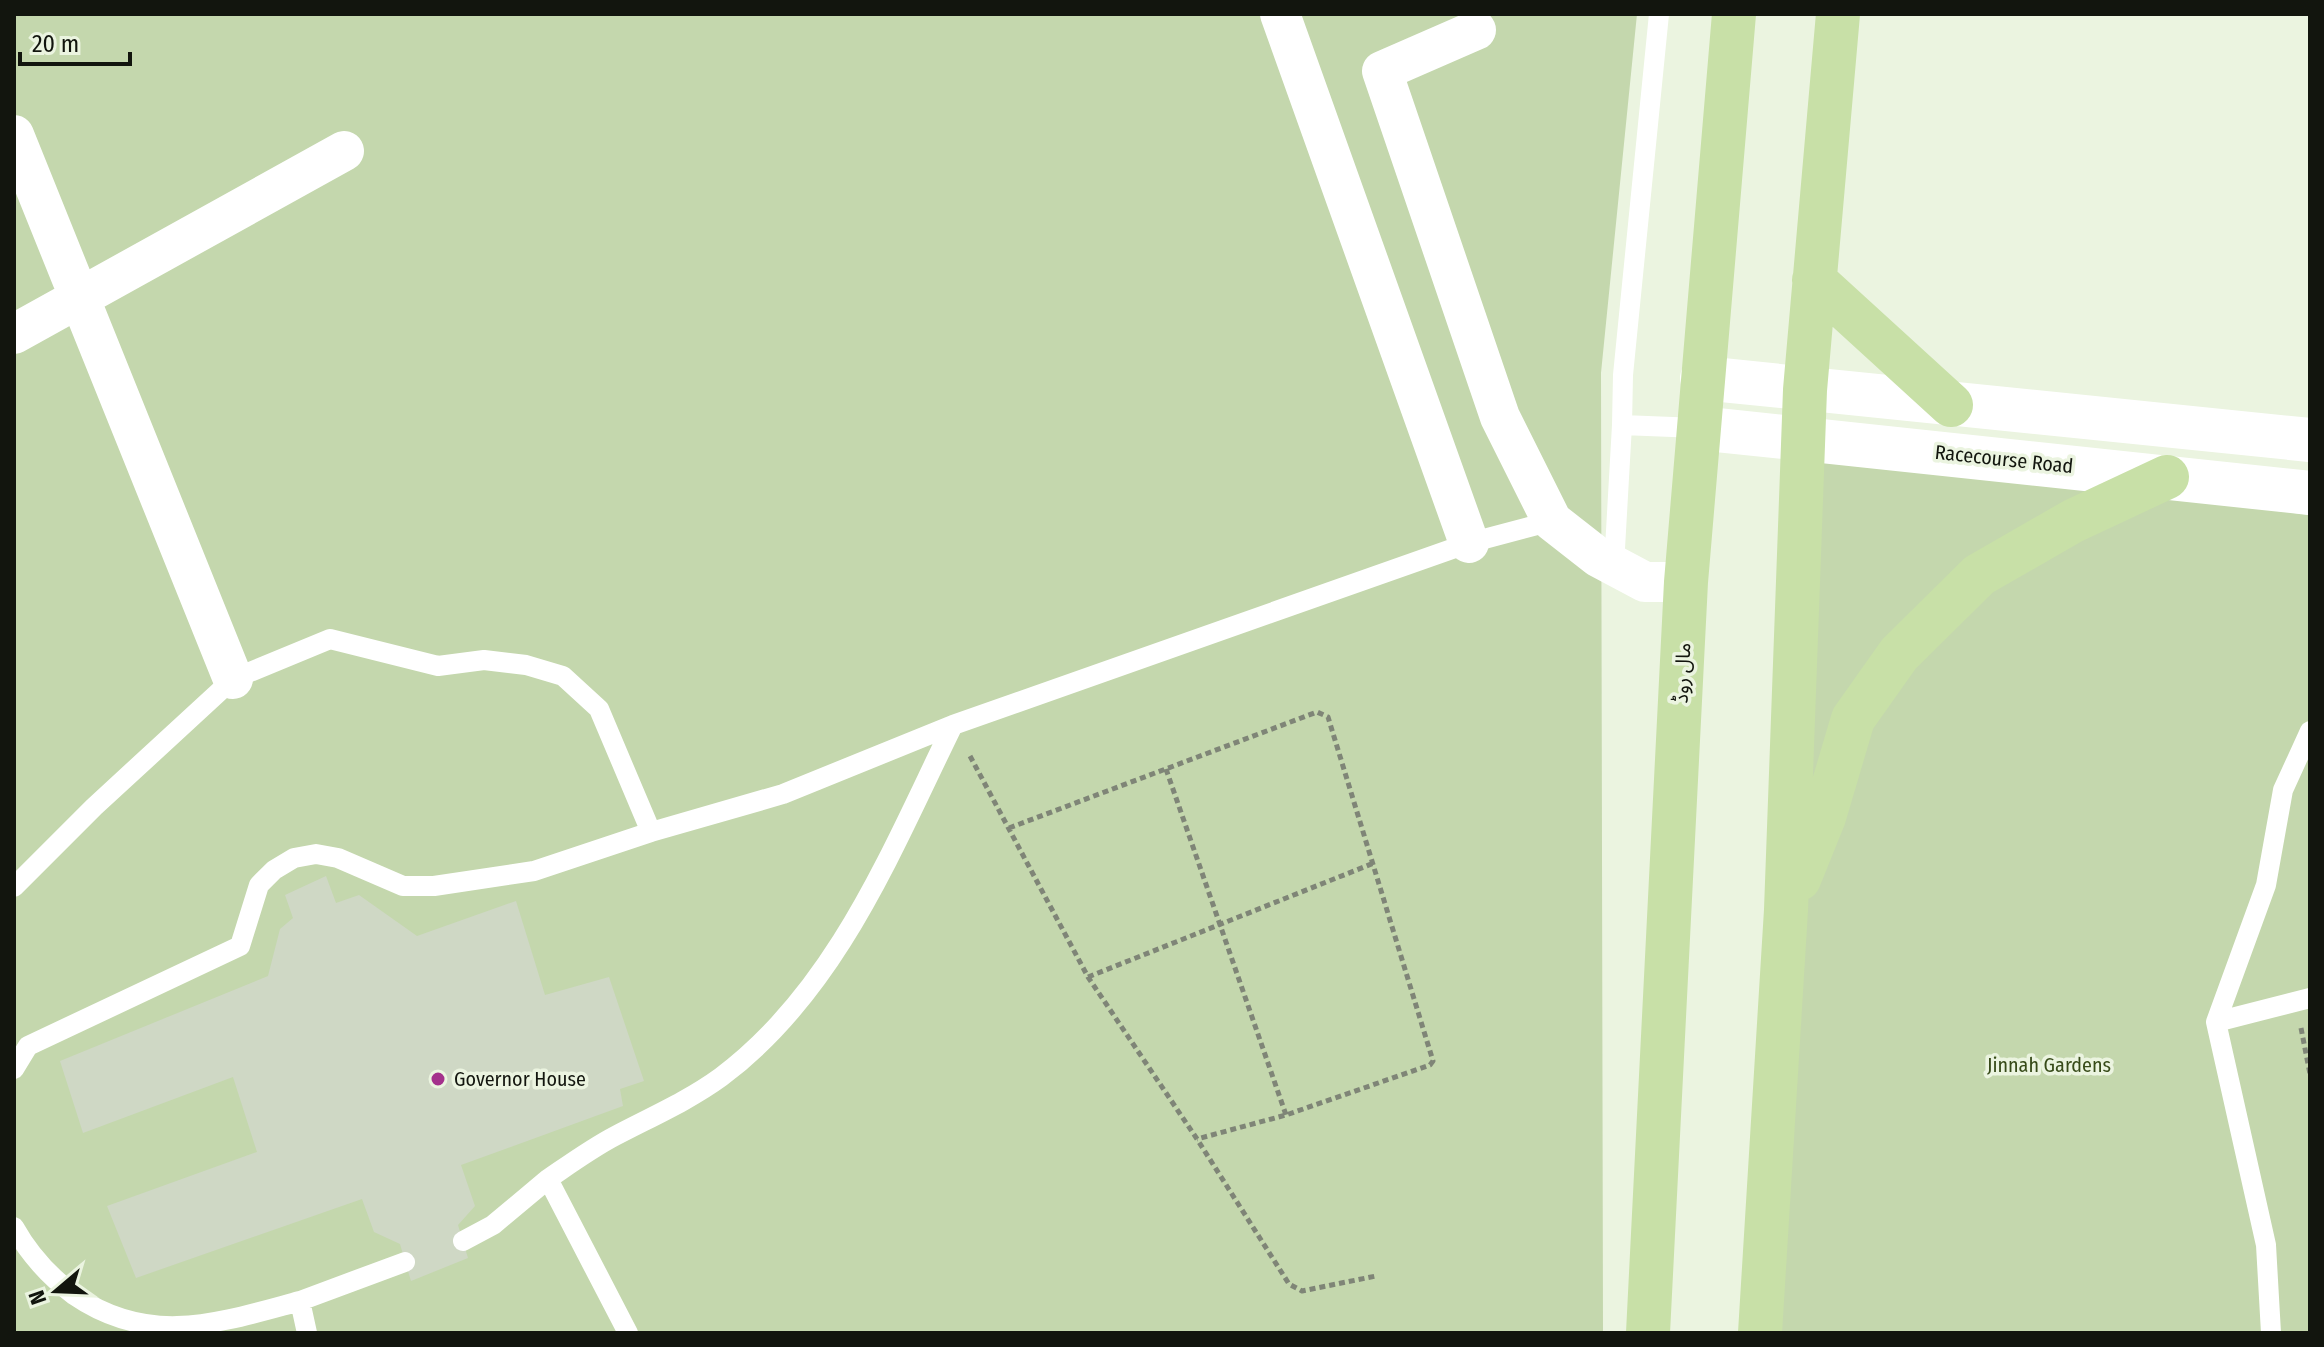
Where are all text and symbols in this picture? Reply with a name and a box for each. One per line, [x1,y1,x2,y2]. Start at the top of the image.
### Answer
scale bar [20,16,130,66]
text: 20 m [32,30,79,58]
street label: Racecourse Road [1934,440,2074,478]
street label: مال روڈ [1668,642,1696,704]
park label: Jinnah Gardens [1987,1053,2111,1077]
place label: Governor House [454,1067,586,1091]
marker: Governor House [429,1070,447,1088]
north arrow [16,1251,96,1331]
text: N [23,1287,52,1308]

